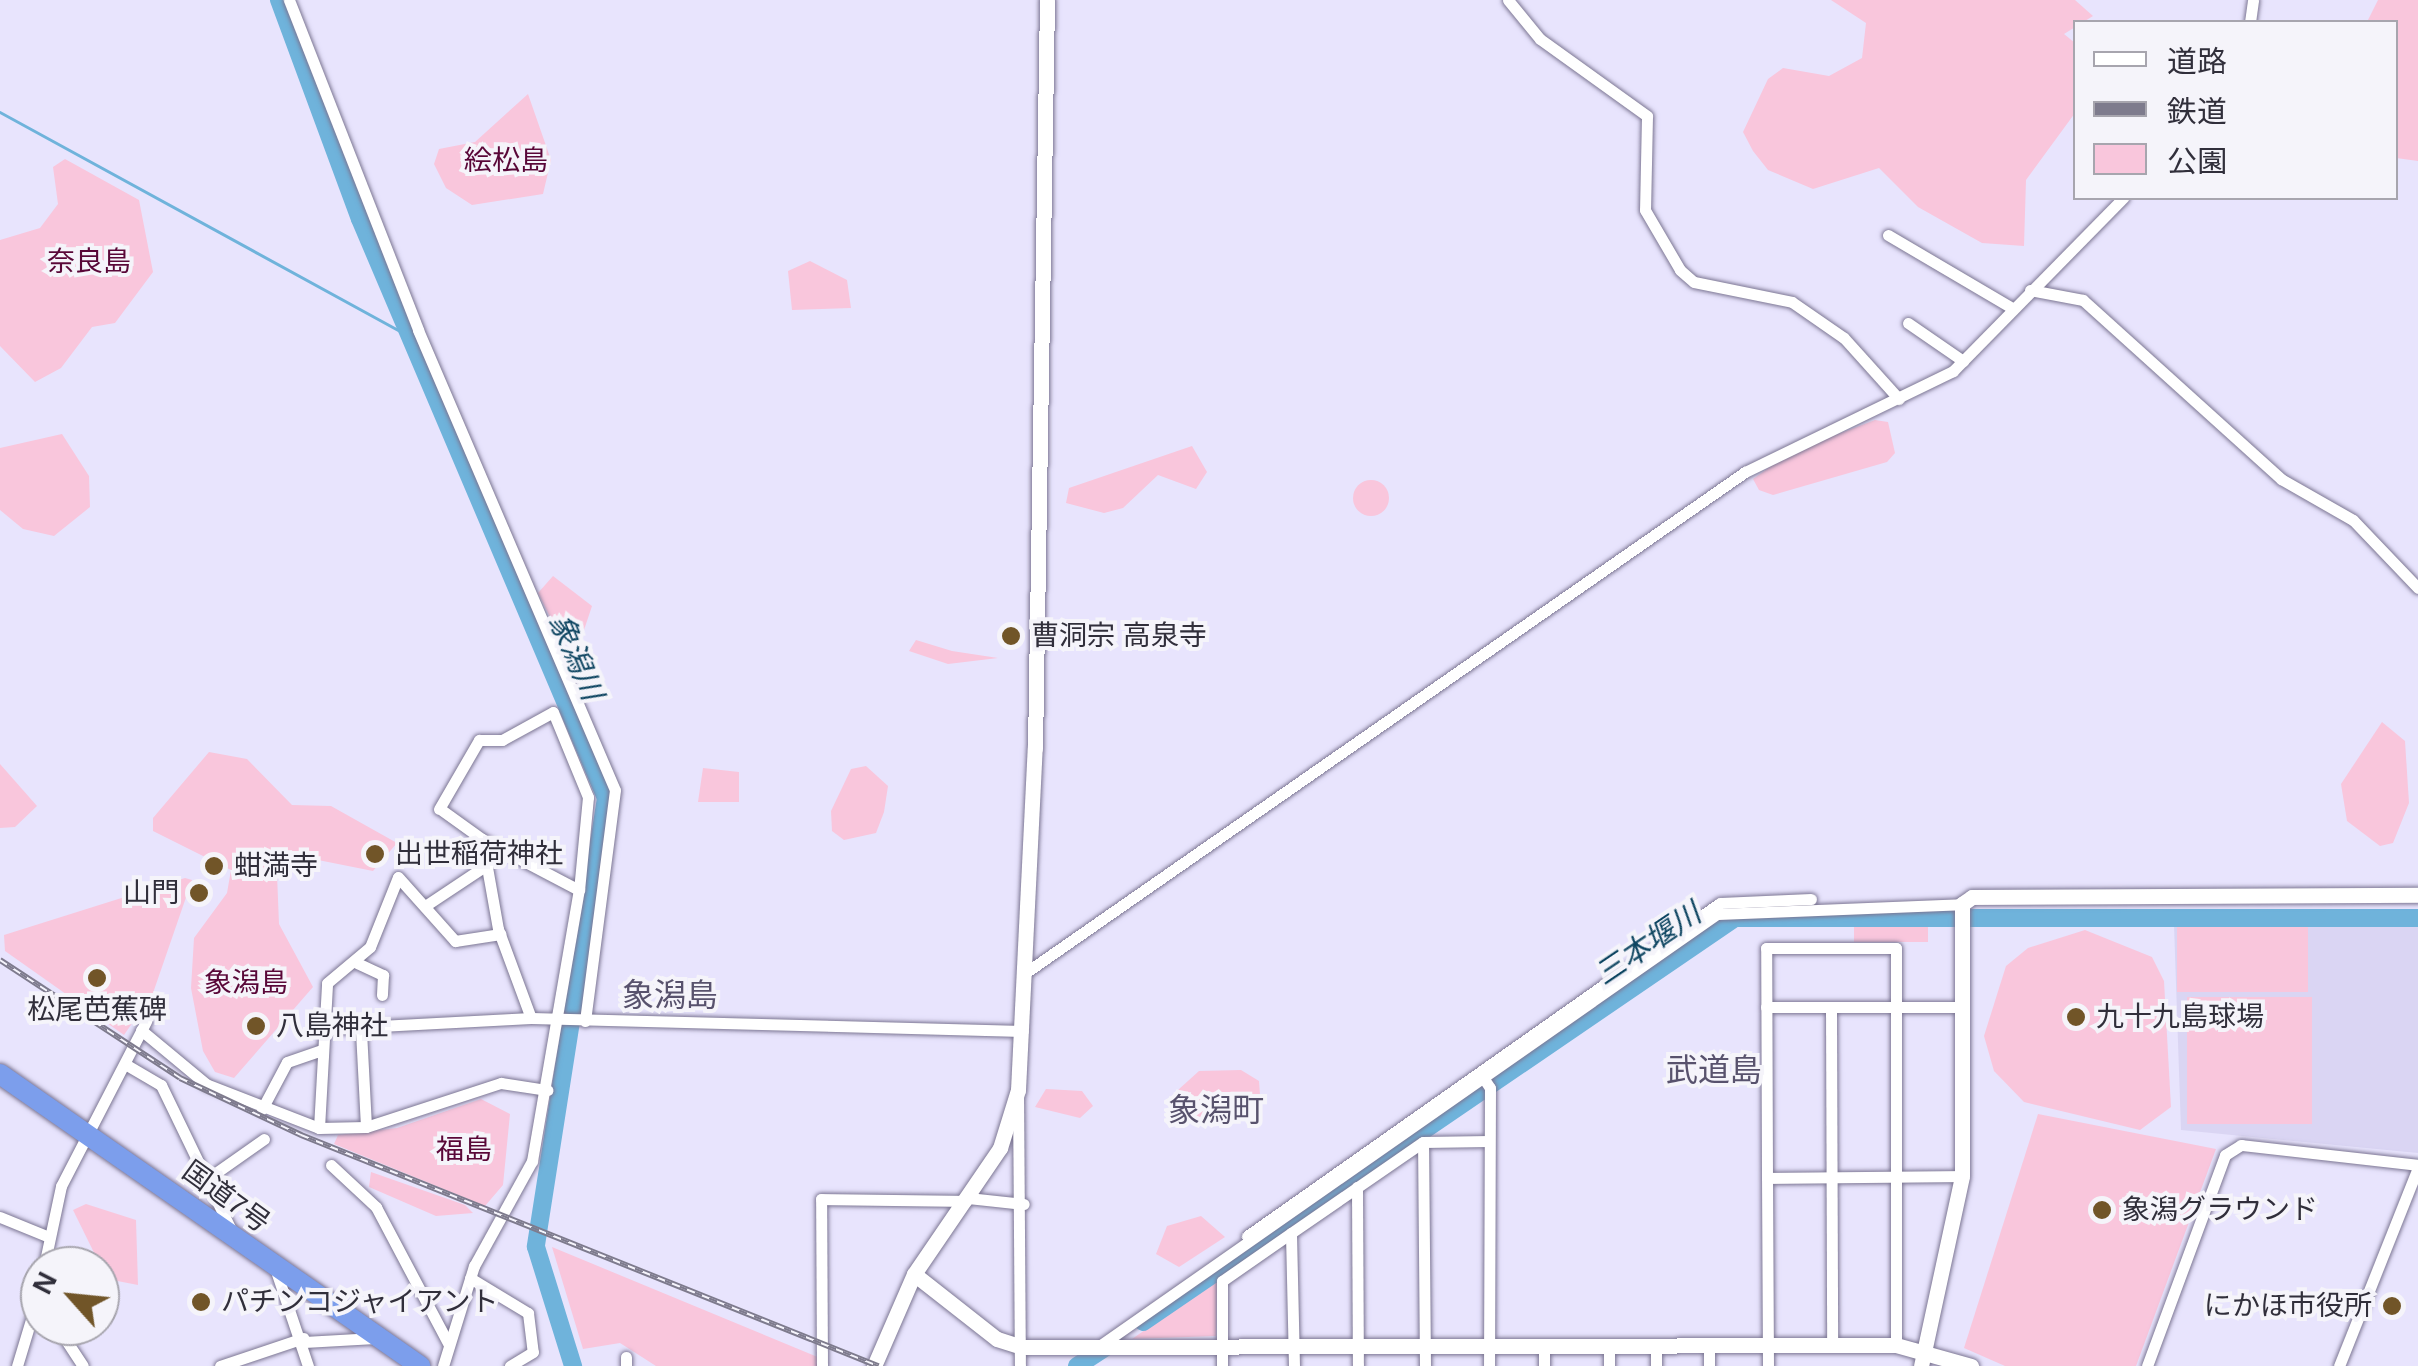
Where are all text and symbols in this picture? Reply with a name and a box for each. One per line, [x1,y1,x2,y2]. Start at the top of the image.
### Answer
legend [2073,20,2398,200]
text: 道路 [2167,45,2227,78]
text: 鉄道 [2167,95,2227,128]
park label: 絵松島 [464,144,548,178]
text: 公園 [2167,145,2227,178]
park label: 奈良島 [47,245,131,279]
water label: 象潟川 [542,609,610,705]
place label: 曹洞宗 高泉寺 [1031,619,1207,653]
marker: 曹洞宗 高泉寺 [1000,625,1022,647]
place label: 出世稲荷神社 [395,837,563,871]
marker: 出世稲荷神社 [364,843,386,865]
place label: 蚶満寺 [234,849,318,883]
marker: 蚶満寺 [203,855,225,877]
place label: 山門 [123,876,179,910]
marker: 山門 [188,882,210,904]
water label: 三本堰川 [1588,896,1708,992]
park label: 象潟島 [204,966,288,1000]
marker: 松尾芭蕉碑 [86,967,108,989]
district label: 象潟島 [622,976,718,1014]
place label: 松尾芭蕉碑 [27,993,167,1027]
place label: 九十九島球場 [2096,1000,2264,1034]
marker: 九十九島球場 [2065,1006,2087,1028]
place label: 八島神社 [276,1009,388,1043]
marker: 八島神社 [245,1015,267,1037]
district label: 武道島 [1666,1051,1762,1089]
district label: 象潟町 [1168,1091,1264,1129]
park label: 福島 [436,1133,492,1167]
street label: 国道7号 [176,1154,276,1240]
place label: 象潟グラウンド [2122,1193,2318,1227]
marker: 象潟グラウンド [2091,1199,2113,1221]
north arrow [20,1246,120,1346]
text: N [26,1267,63,1299]
place label: パチンコジャイアント [221,1285,501,1319]
place label: にかほ市役所 [2204,1289,2372,1323]
marker: パチンコジャイアント [190,1291,212,1313]
marker: にかほ市役所 [2381,1295,2403,1317]

